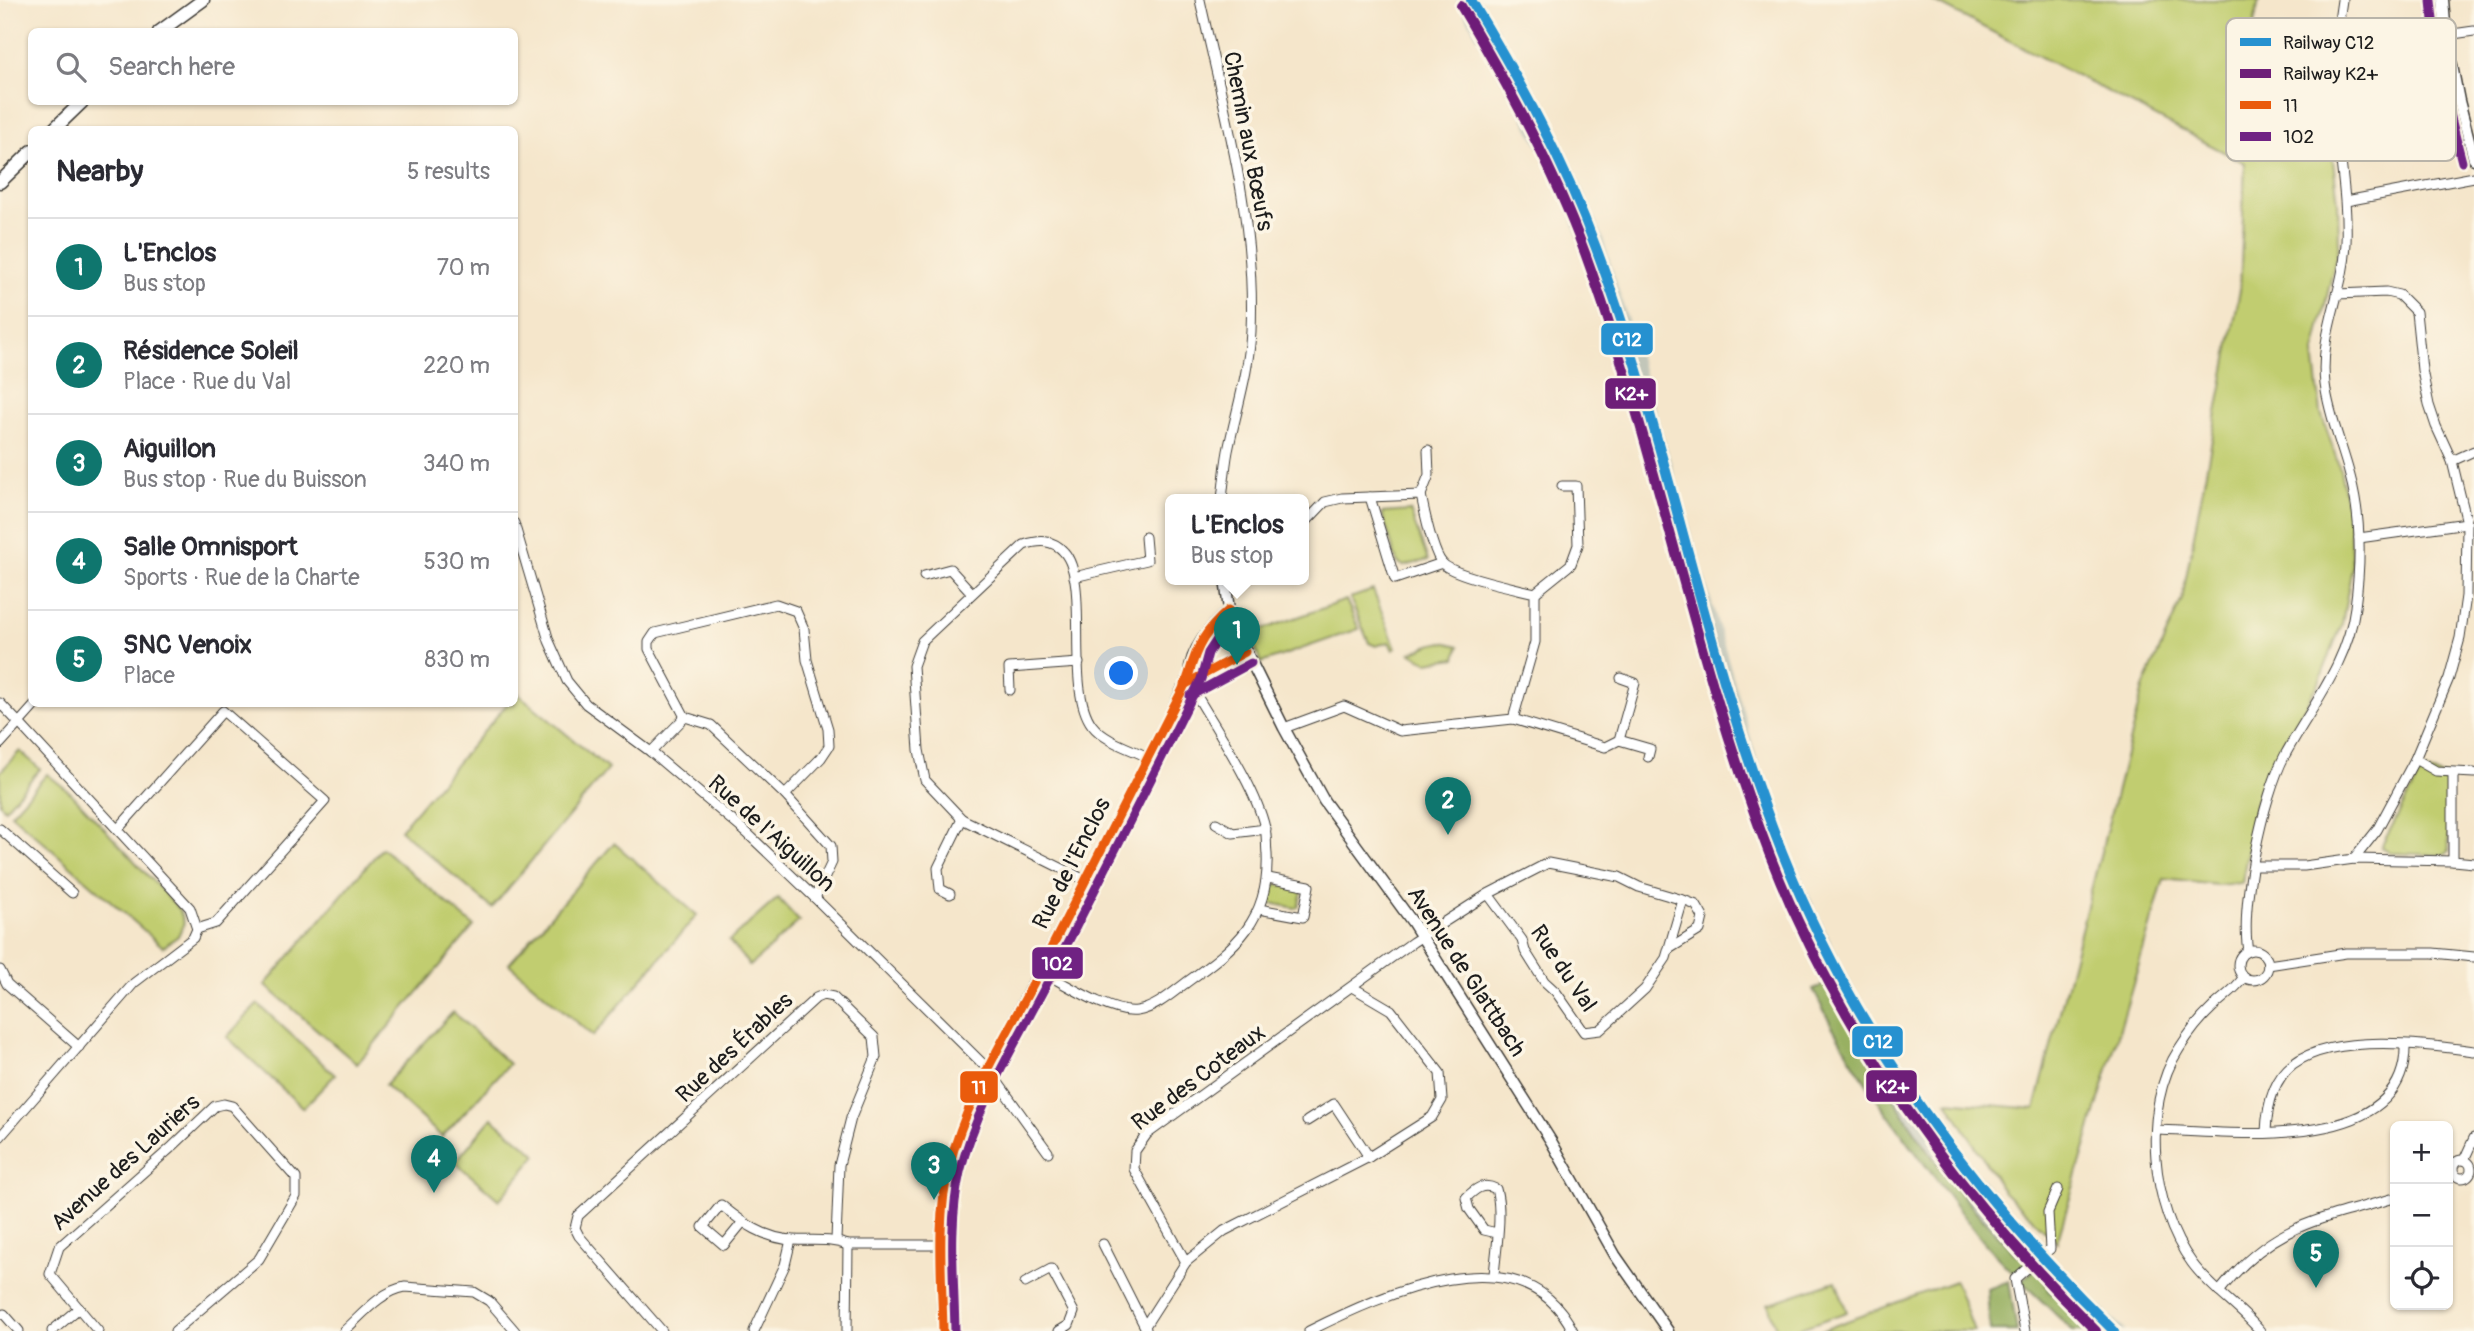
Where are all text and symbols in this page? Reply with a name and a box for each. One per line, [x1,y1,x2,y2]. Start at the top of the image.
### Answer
legend [2226,18,2456,161]
search box [28,28,518,105]
text: Railway C12 [2283,31,2374,55]
icon: search [52,48,90,86]
street label: Chemin aux Bœufs [1217,49,1280,233]
text: Search here [108,51,235,83]
text: Railway K2+ [2283,62,2379,86]
text: 11 [2283,94,2298,118]
text: 102 [2283,125,2314,149]
text: Nearby [56,153,143,190]
text: 5 results [407,157,490,186]
text: L'Enclos [123,237,216,269]
text: 1 [75,253,84,282]
text: 70 m [437,253,490,282]
text: Bus stop [123,269,206,298]
line badge: C12 [1600,322,1654,356]
text: C12 [1612,328,1642,352]
text: Résidence Soleil [123,335,299,367]
text: 2 [73,351,85,380]
text: 220 m [423,351,490,380]
text: Place · Rue du Val [123,367,291,396]
line badge: K2+ [1604,377,1657,410]
text: K2+ [1615,382,1649,406]
text: Aiguillon [123,433,216,465]
text: 3 [73,449,85,478]
text: 340 m [423,449,490,478]
text: Bus stop · Rue du Buisson [123,465,367,494]
popup [1165,494,1309,585]
text: L'Enclos [1190,509,1284,541]
text: Salle Omnisport [123,531,298,563]
text: Bus stop [1190,541,1273,570]
text: 4 [72,547,86,576]
text: 530 m [424,547,490,576]
text: Sports · Rue de la Charte [123,563,360,592]
pin: 1 [1214,607,1260,665]
text: SNC Venoix [123,629,252,661]
text: 5 [73,645,85,674]
text: 830 m [424,645,490,674]
your location [1104,656,1138,690]
text: Place [123,661,175,690]
street label: Rue de l'Aiguillon [702,769,841,898]
pin: 2 [1425,777,1471,835]
street label: Rue de l'Enclos [1026,793,1117,934]
street label: Avenue de Glattbach [1401,881,1532,1062]
street label: Rue du Val [1524,919,1603,1017]
line badge: 102 [1031,946,1084,980]
text: 102 [1041,952,1073,976]
street label: Rue des Érables [670,986,799,1109]
street label: Rue des Coteaux [1126,1018,1271,1137]
line badge: C12 [1851,1025,1904,1058]
text: C12 [1863,1030,1893,1054]
line badge: K2+ [1865,1069,1918,1103]
line badge: 11 [959,1070,999,1104]
text: K2+ [1876,1075,1910,1099]
text: 11 [972,1076,986,1100]
street label: Avenue des Lauriers [45,1088,206,1237]
map controls [2390,1121,2453,1310]
button: + [2390,1121,2453,1184]
pin: 4 [411,1135,457,1193]
pin: 3 [911,1142,957,1200]
button: − [2390,1184,2453,1247]
pin: 5 [2293,1230,2339,1288]
button: locate [2390,1247,2453,1310]

